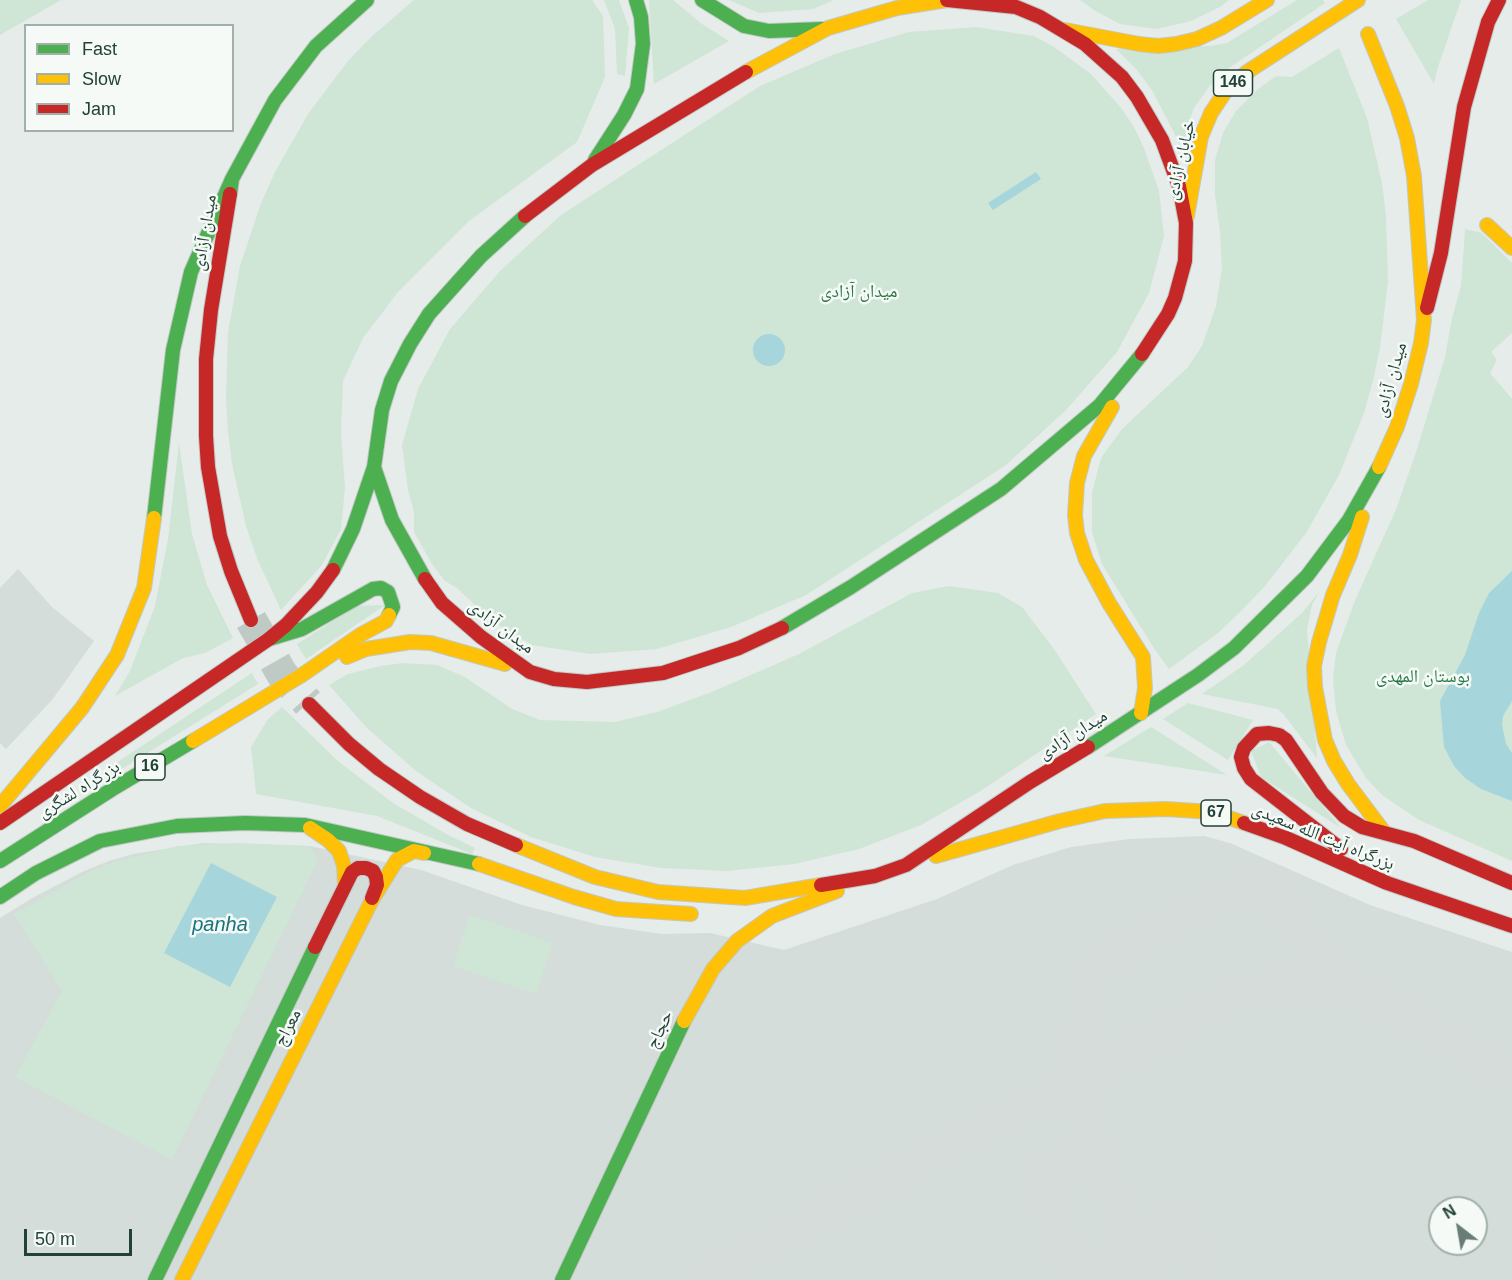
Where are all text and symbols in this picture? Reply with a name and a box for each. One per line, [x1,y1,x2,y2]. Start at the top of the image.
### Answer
legend [24,24,234,132]
text: Fast [82,39,117,59]
text: Slow [82,69,121,89]
road number: 146 [1214,70,1252,96]
text: Jam [82,99,116,119]
street label: خیابان آزادی [1161,118,1201,202]
street label: میدان آزادی [188,193,222,273]
park label: میدان آزادی [820,281,898,303]
street label: میدان آزادی [1370,340,1412,420]
street label: میدان آزادی [464,595,538,659]
park label: بوستان المهدی [1376,666,1470,688]
street label: میدان آزادی [1035,705,1111,765]
road number: 16 [135,754,165,780]
street label: بزرگراه لشگری [34,756,124,824]
street label: بزرگراه آیت الله سعیدی [1249,799,1397,875]
road number: 67 [1201,800,1231,826]
water label: panha [192,913,248,937]
street label: معراج [270,1006,306,1050]
street label: حجاج [642,1008,678,1052]
north arrow [1428,1196,1488,1256]
text: N [1440,1202,1459,1222]
scale bar [27,1217,135,1255]
text: 50 m [35,1229,75,1249]

